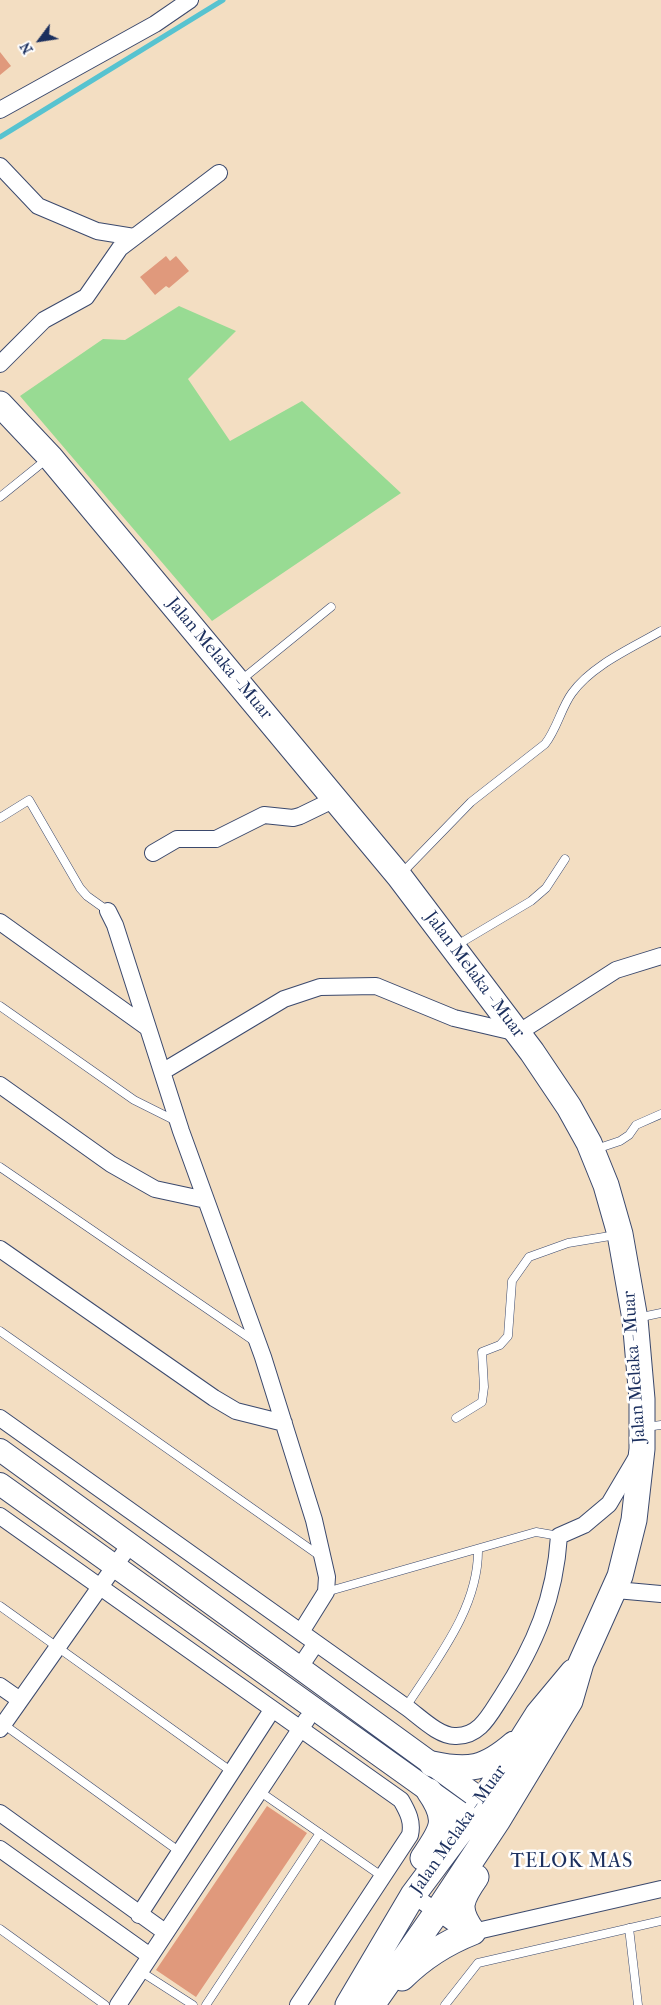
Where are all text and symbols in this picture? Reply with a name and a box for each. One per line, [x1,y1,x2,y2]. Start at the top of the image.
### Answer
north arrow [15,15,65,65]
text: N [17,39,37,57]
street label: Jalan Melaka - Muar [162,593,276,725]
street label: Jalan Melaka - Muar [419,907,529,1043]
street label: Jalan Melaka - Muar [619,1290,651,1444]
street label: Jalan Melaka - Muar [406,1761,512,1899]
district label: TELOK MAS [509,1850,635,1874]

